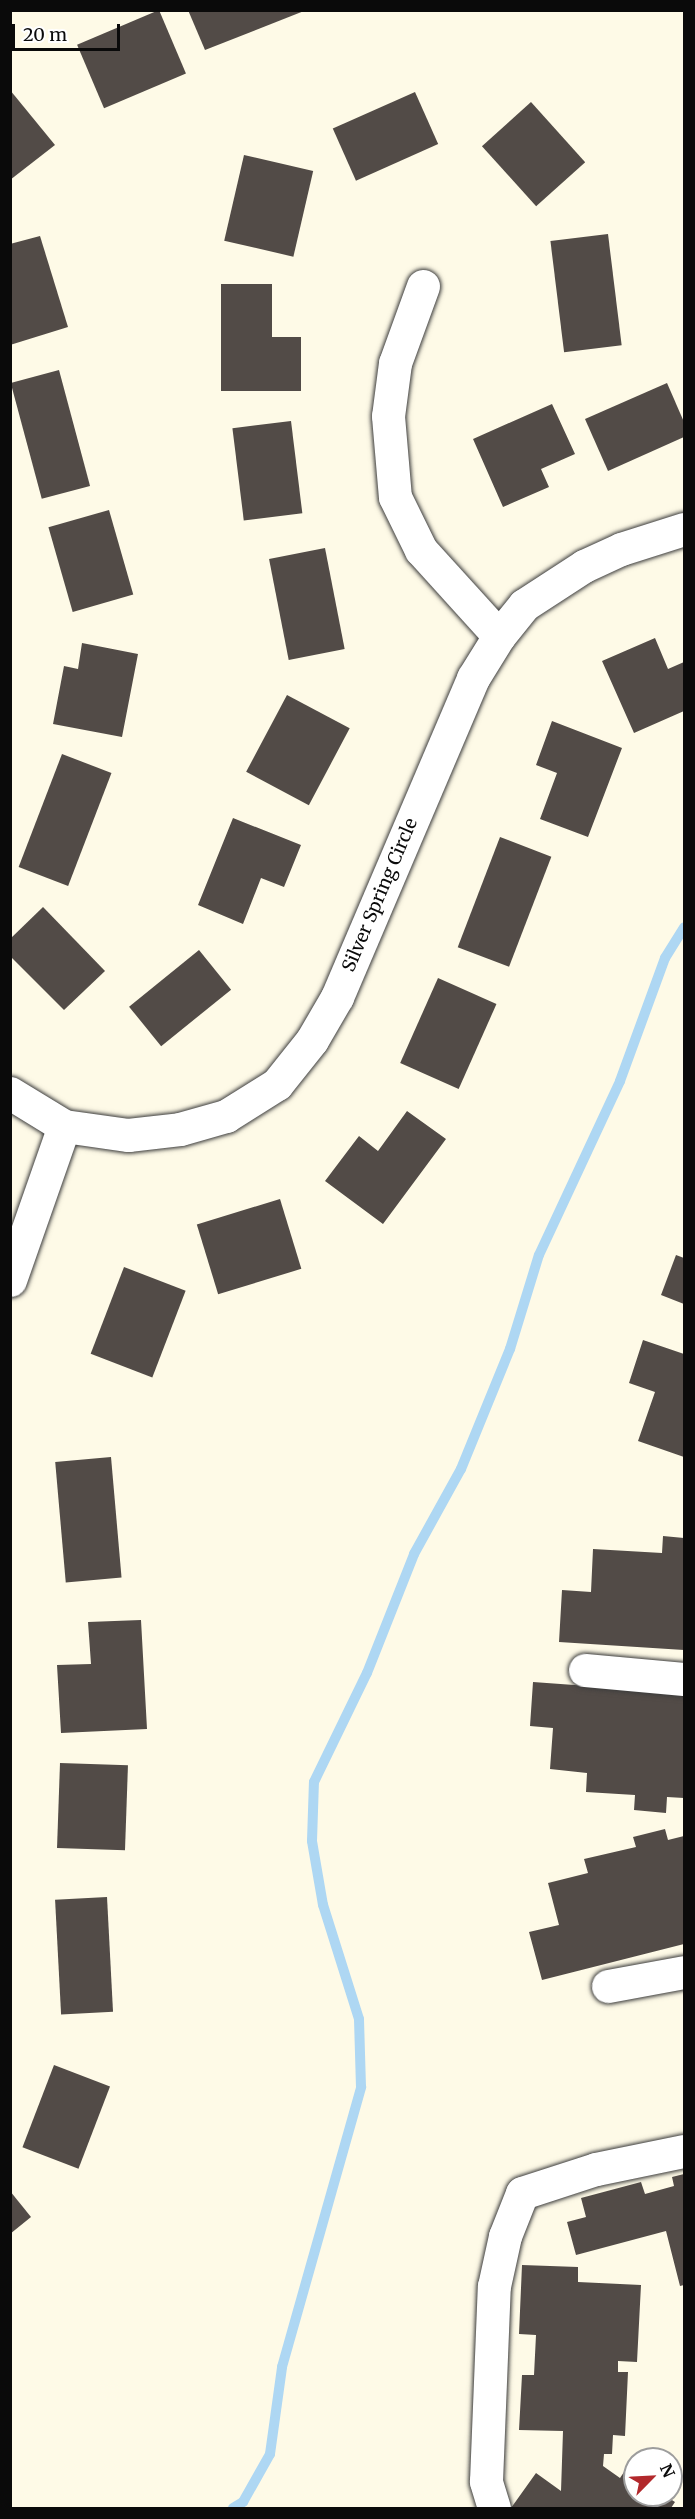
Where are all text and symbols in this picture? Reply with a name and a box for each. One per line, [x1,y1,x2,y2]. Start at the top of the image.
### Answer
scale bar [15,12,123,50]
text: 20 m [23,23,67,46]
street label: Silver Spring Circle [338,815,422,975]
north arrow [623,2447,683,2507]
text: N [656,2461,679,2480]

